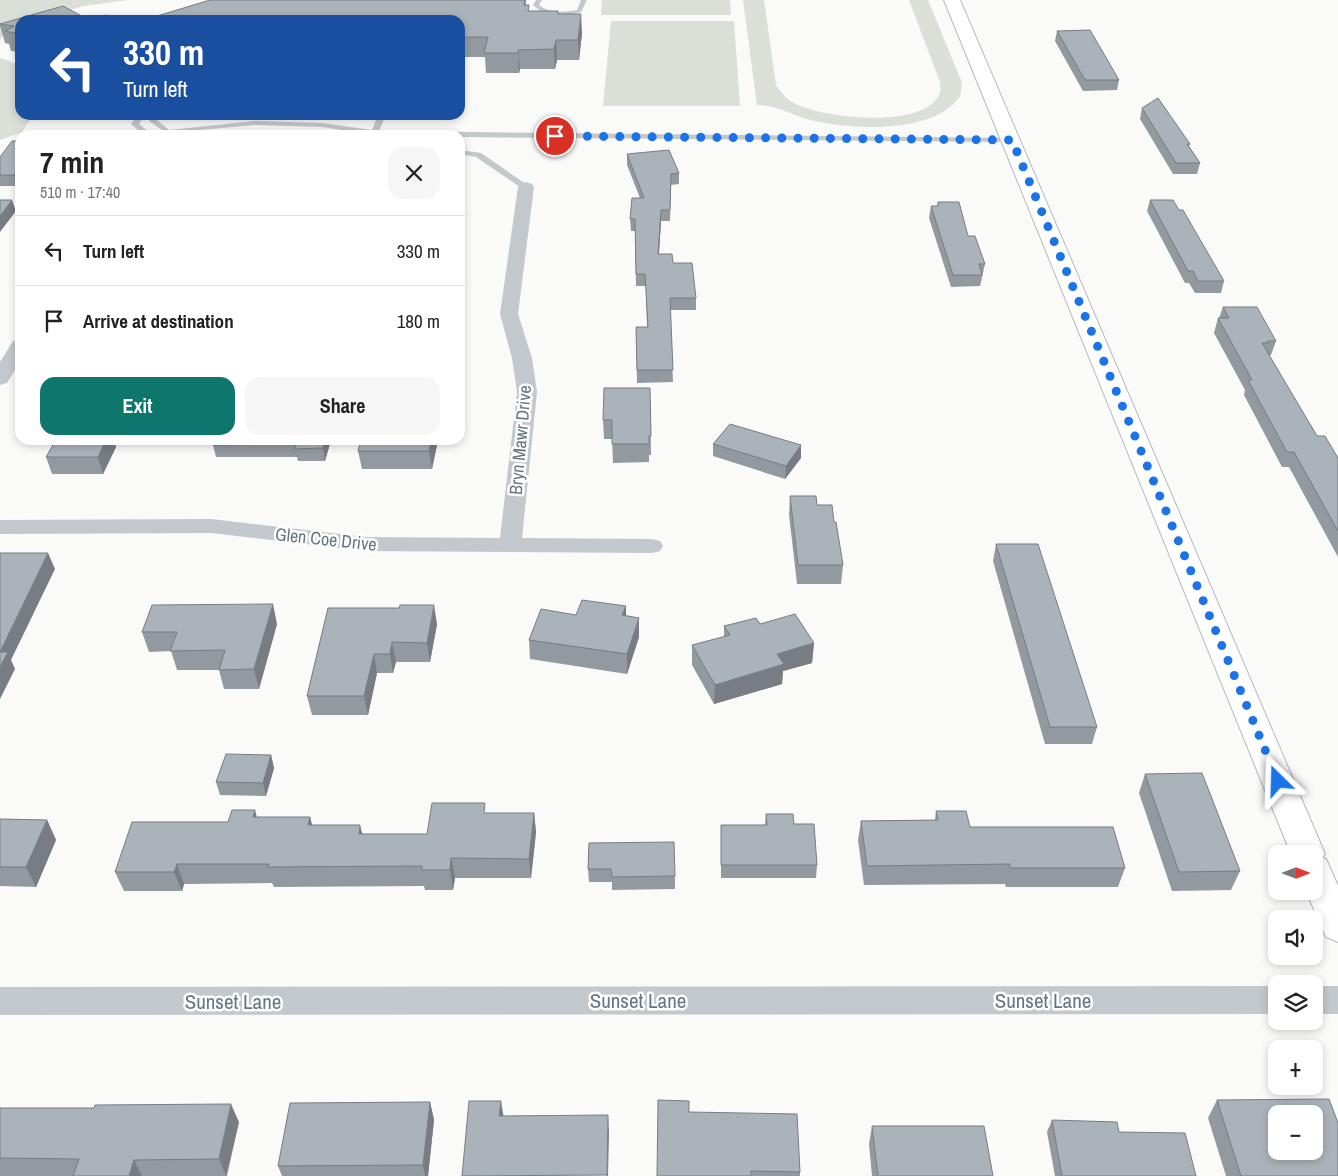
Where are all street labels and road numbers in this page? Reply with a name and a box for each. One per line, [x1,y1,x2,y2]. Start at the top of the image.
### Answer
street label: Bryn Mawr Drive [503,384,537,496]
street label: Glen Coe Drive [274,521,378,557]
street label: Sunset Lane [590,986,686,1015]
street label: Sunset Lane [995,986,1091,1015]
street label: Sunset Lane [185,987,281,1016]

